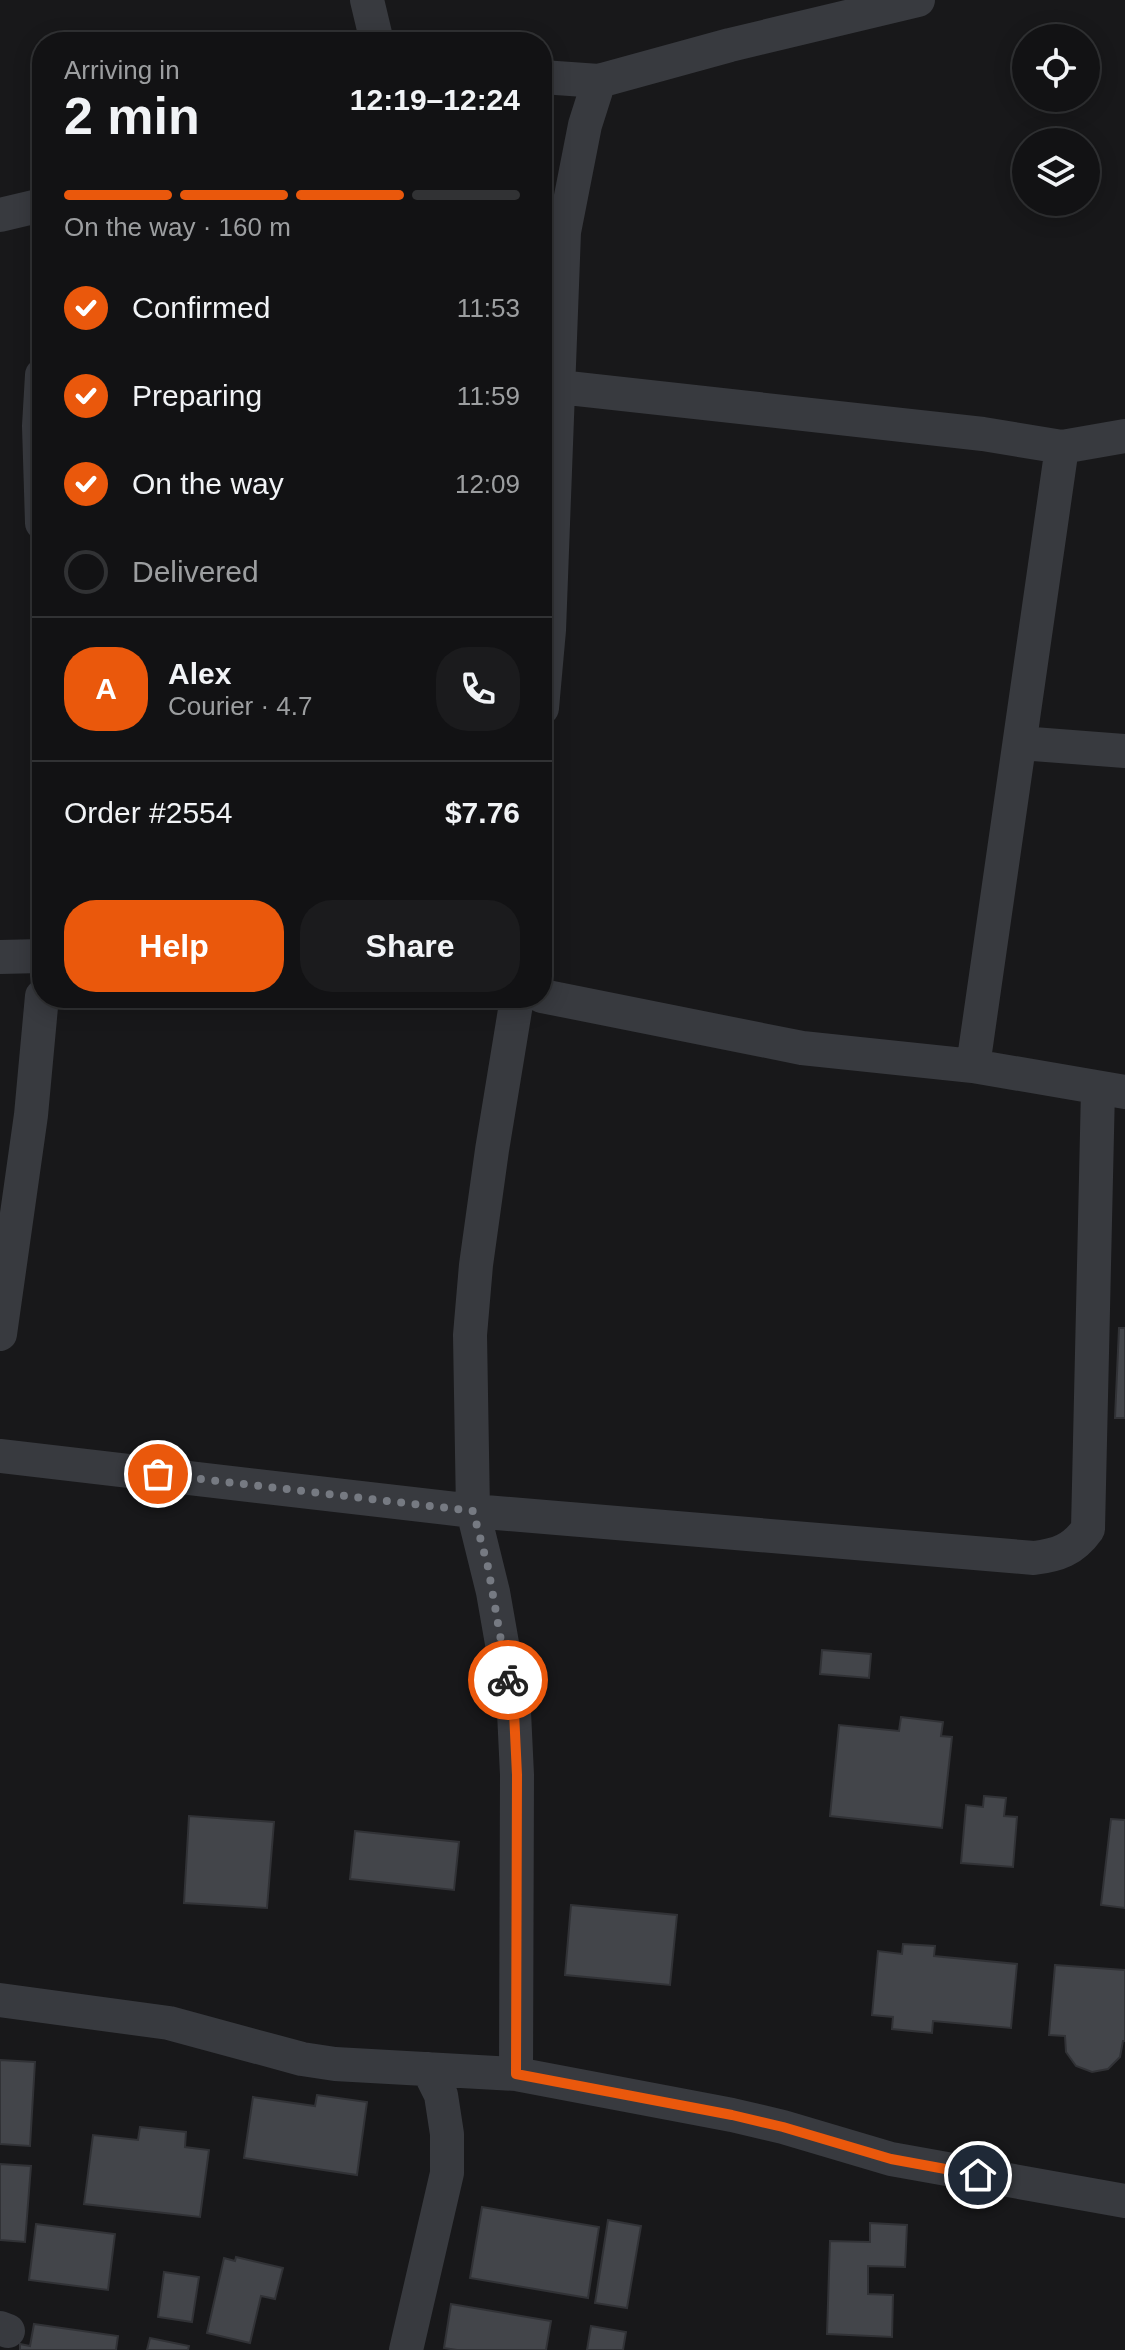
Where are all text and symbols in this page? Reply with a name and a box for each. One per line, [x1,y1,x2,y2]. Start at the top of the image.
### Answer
map controls [1012,24,1100,216]
button: locate [1012,24,1100,112]
text: Arriving in [64,55,180,85]
text: 12:19–12:24 [350,83,520,116]
text: 2 min [64,87,200,145]
button: layers [1012,128,1100,216]
text: On the way · 160 m [64,212,291,242]
icon: check [64,286,108,330]
text: Confirmed [132,291,270,324]
text: 11:53 [457,293,520,323]
icon: check [64,374,108,418]
text: Preparing [132,379,262,412]
text: 11:59 [457,381,520,411]
icon: check [64,462,108,506]
text: On the way [132,467,284,500]
text: 12:09 [455,469,520,499]
text: Delivered [132,555,259,588]
button: phone [436,647,520,731]
text: Alex [168,657,231,690]
text: A [95,672,117,705]
text: Courier · 4.7 [168,691,313,721]
text: Order #2554 [64,796,232,829]
text: $7.76 [445,796,520,829]
button: Help [64,900,284,992]
button: Share [300,900,520,992]
pin [124,1440,192,1508]
icon: bag [136,1452,180,1496]
courier [468,1640,548,1720]
icon: bike [486,1658,530,1702]
pin [944,2141,1012,2209]
icon: home [956,2153,1000,2197]

